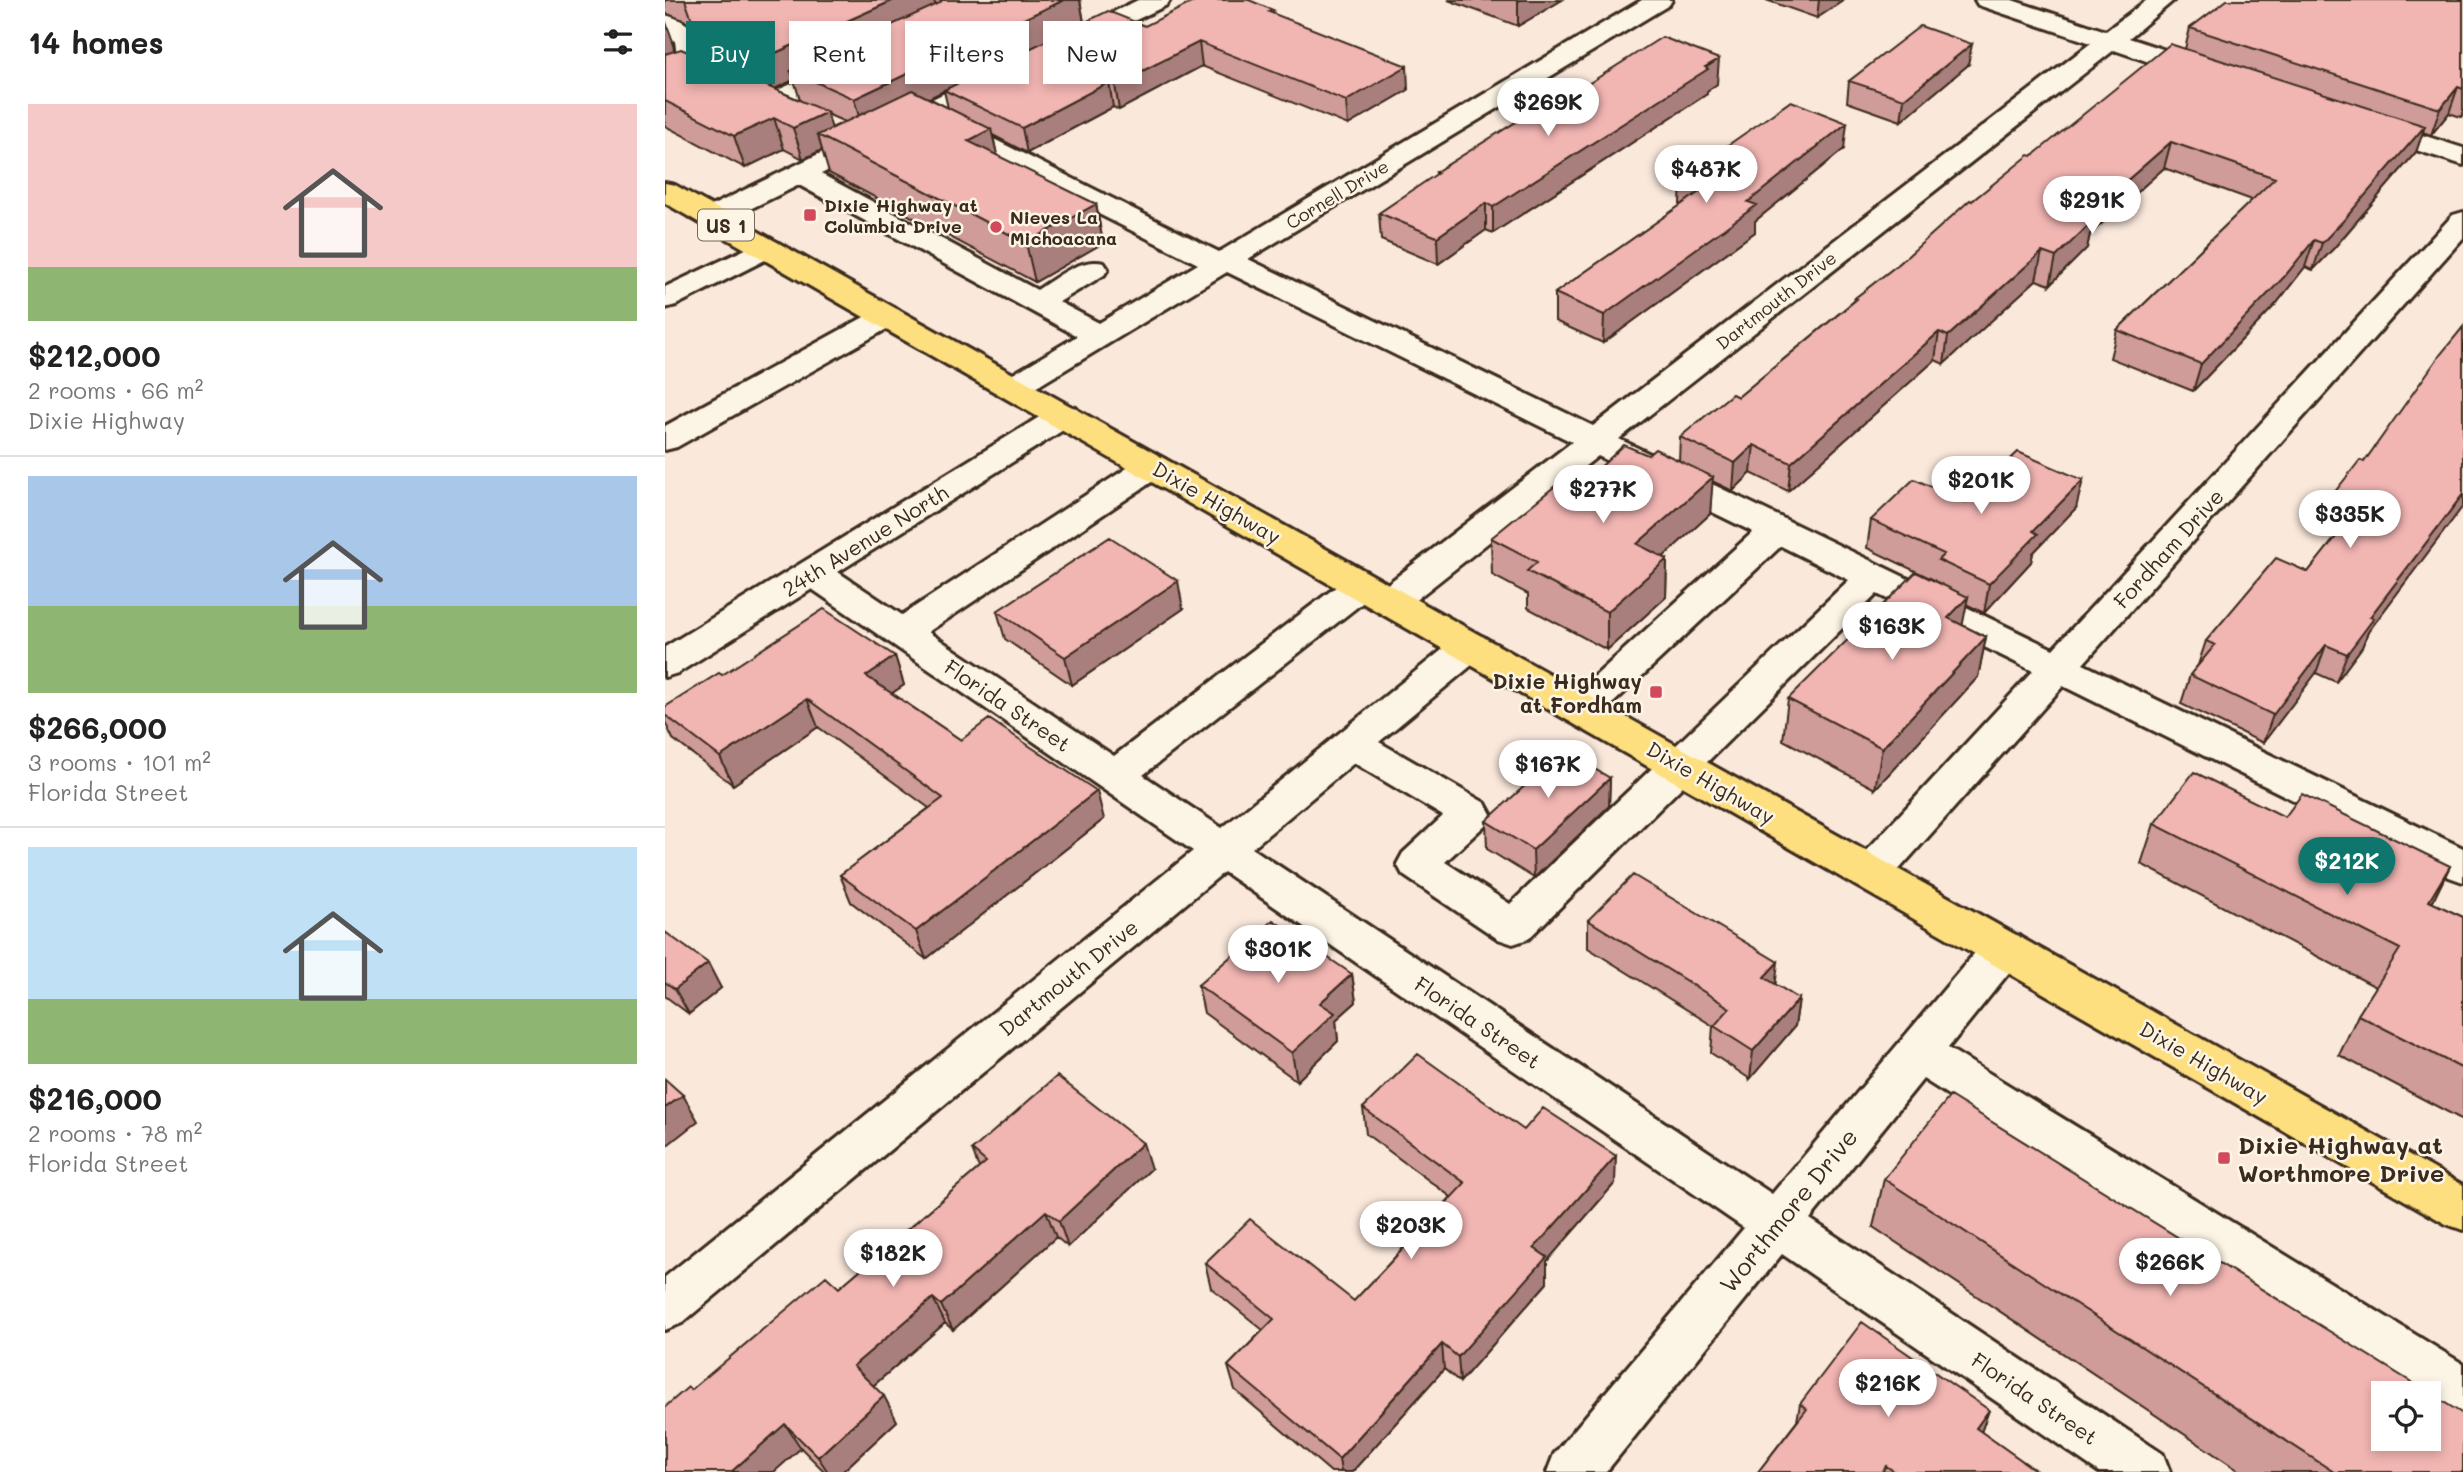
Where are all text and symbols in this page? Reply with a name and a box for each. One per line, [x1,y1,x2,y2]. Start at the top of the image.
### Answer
chip: Buy [686,21,775,84]
chip: Rent [789,21,891,84]
chip: Filters [905,21,1029,84]
chip: New [1043,21,1142,84]
text: 14 homes [28,22,164,62]
icon: filters [599,23,637,61]
pin: $269K [1499,78,1597,138]
text: $269K [1513,86,1583,116]
pin: $487K [1657,146,1755,205]
icon: home [270,150,396,276]
text: $487K [1670,153,1742,183]
street label: Cornell Drive [1281,154,1393,234]
pin: $291K [2043,176,2141,236]
text: $291K [2059,184,2125,214]
place label: Dixie Highway at Columbia Drive [824,193,978,238]
place label: Nieves La Michoacana [1010,205,1117,250]
marker: Dixie Highway at Columbia Drive [802,207,818,223]
road number: US 1 [698,210,754,241]
marker: Nieves La Michoacana [988,219,1004,235]
street label: Dartmouth Drive [1711,245,1841,355]
text: $212,000 [28,335,160,375]
text: 2 rooms · 66 m² [28,375,203,405]
text: Dixie Highway [28,405,185,435]
street label: Dixie Highway [1148,454,1286,550]
pin: $201K [1932,456,2030,516]
text: $201K [1947,464,2015,494]
pin: $277K [1554,466,1652,525]
text: $277K [1569,473,1637,503]
street label: 24th Avenue North [777,478,953,602]
street label: Fordham Drive [2107,483,2229,613]
pin: $335K [2301,490,2399,550]
text: $335K [2315,498,2385,528]
icon: home [270,522,396,648]
pin: $163K [1843,602,1941,662]
text: $163K [1858,610,1926,640]
street label: Florida Street [940,653,1076,757]
place label: Dixie Highway at Fordham [1492,667,1642,718]
marker: Dixie Highway at Fordham [1648,684,1664,700]
text: $266,000 [28,707,167,747]
street label: Dixie Highway [1642,734,1780,830]
pin: $167K [1499,740,1597,800]
text: 3 rooms · 101 m² [28,747,211,777]
text: $167K [1515,748,1581,778]
text: Florida Street [28,777,188,807]
pin: $212K [2298,838,2396,897]
text: $212K [2314,845,2380,875]
icon: home [270,893,396,1019]
street label: Dartmouth Drive [993,913,1143,1041]
pin: $301K [1229,926,1327,985]
text: $301K [1244,933,1312,963]
street label: Florida Street [1410,970,1546,1074]
street label: Dixie Highway [2135,1014,2273,1110]
text: $216,000 [28,1078,162,1118]
text: 2 rooms · 78 m² [28,1118,202,1148]
street label: Worthmore Drive [1712,1121,1864,1299]
place label: Dixie Highway at Worthmore Drive [2238,1129,2444,1188]
text: Florida Street [28,1148,188,1178]
marker: Dixie Highway at Worthmore Drive [2216,1150,2232,1166]
pin: $203K [1362,1202,1460,1261]
text: $203K [1376,1209,1446,1239]
pin: $182K [844,1230,942,1289]
text: $182K [860,1237,926,1267]
pin: $266K [2121,1238,2219,1298]
text: $266K [2135,1246,2205,1276]
street label: Florida Street [1967,1346,2103,1450]
pin: $216K [1839,1360,1937,1419]
text: $216K [1855,1367,1921,1397]
map controls [2371,1381,2441,1451]
button: locate [2371,1381,2441,1451]

